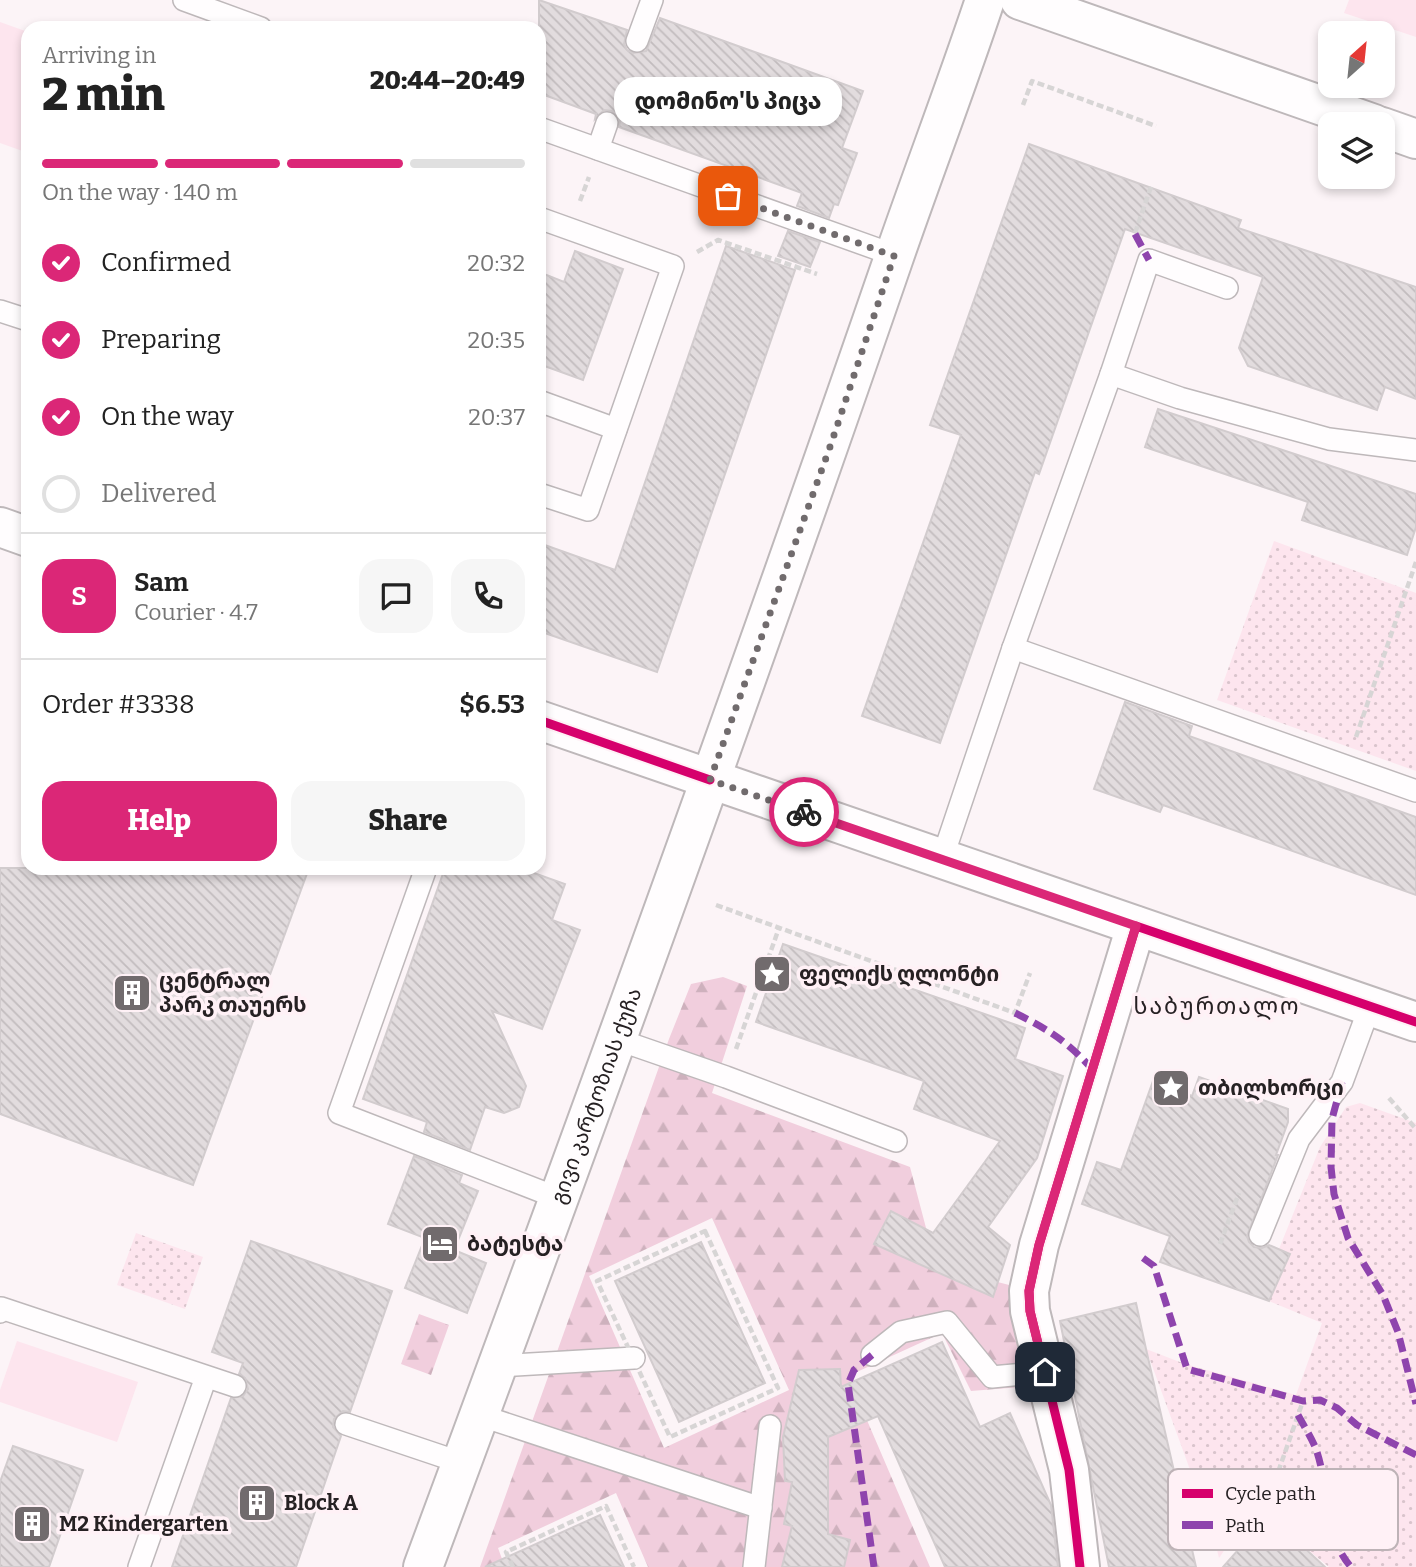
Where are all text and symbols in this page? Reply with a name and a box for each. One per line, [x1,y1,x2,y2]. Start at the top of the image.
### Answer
north arrow [1318,21,1395,98]
map controls [1318,21,1395,189]
text: Arriving in [42,41,156,69]
text: 20:44–20:49 [370,65,525,96]
text: 2 min [42,67,165,122]
callout: დომინო'ს პიცა [614,77,842,126]
text: დომინო'ს პიცა [635,87,821,115]
button: layers [1318,112,1395,189]
pin [698,166,758,226]
icon: bag [709,177,747,215]
text: On the way · 140 m [42,178,238,206]
icon: check [42,244,80,282]
text: Confirmed [101,247,231,278]
text: 20:32 [467,249,525,277]
icon: check [42,321,80,359]
text: Preparing [101,324,221,355]
text: 20:35 [468,326,525,354]
icon: check [42,398,80,436]
text: On the way [101,401,234,432]
text: 20:37 [468,403,525,431]
text: Delivered [101,478,216,509]
button: chat [359,559,433,633]
button: phone [451,559,525,633]
text: Sam [134,567,189,598]
text: S [71,581,87,612]
text: Courier · 4.7 [134,598,258,626]
text: Order #3338 [42,689,195,720]
text: $6.53 [459,689,525,720]
courier [769,777,839,847]
button: Help [42,781,277,861]
button: Share [291,781,525,861]
icon: bike [785,793,823,831]
place icon: ფელიქს ღლონტი [751,953,793,995]
place label: ფელიქს ღლონტი [799,961,999,987]
place label: ცენტრალ პარკ თაუერს [159,968,307,1018]
building icon: ცენტრალ პარკ თაუერს [111,972,153,1014]
street label: გივი კარტოზიას ქუჩა [545,984,647,1207]
district label: საბურთალო [1133,992,1301,1020]
place icon: თბილხორცი [1150,1067,1192,1109]
place label: თბილხორცი [1198,1075,1344,1101]
hotel icon: ბატესტა [419,1223,461,1265]
place label: ბატესტა [467,1231,563,1257]
pin [1015,1342,1075,1402]
icon: home [1026,1353,1064,1391]
legend [1168,1469,1398,1550]
building icon: Block A [236,1482,278,1524]
text: Cycle path [1225,1482,1316,1505]
place label: Block A [284,1490,358,1516]
building icon: M2 Kindergarten [11,1503,53,1545]
place label: M2 Kindergarten [59,1511,229,1537]
text: Path [1225,1514,1265,1537]

